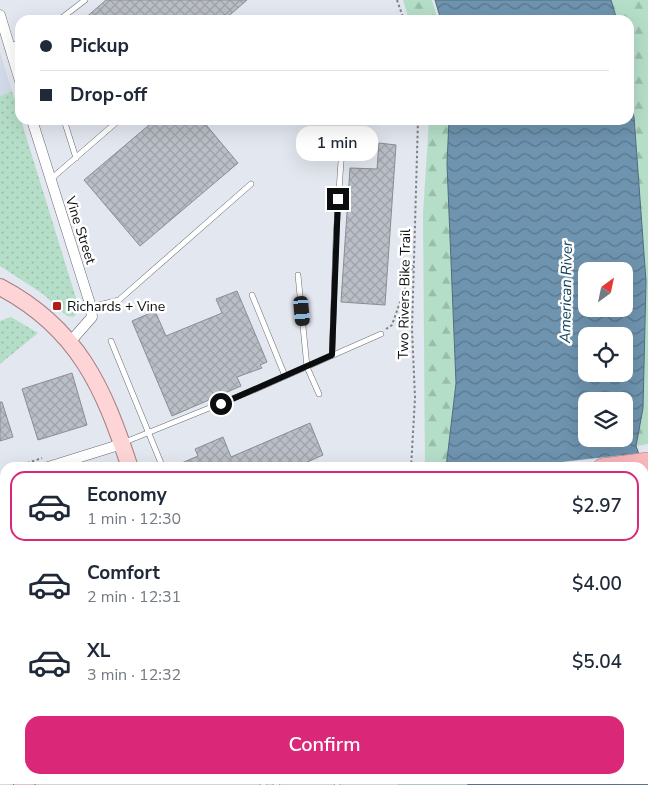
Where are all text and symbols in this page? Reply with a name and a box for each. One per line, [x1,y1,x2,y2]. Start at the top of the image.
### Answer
text: Pickup [70,33,129,59]
text: Drop-off [70,82,147,108]
callout: 1 min [297,126,379,162]
text: 1 min [317,132,357,154]
route end [327,188,349,210]
street label: Vine Street [60,193,100,267]
street label: Two Rivers Bike Trail [394,228,415,360]
water label: American River [555,240,577,344]
north arrow [578,262,632,318]
map controls [578,262,633,447]
car [293,295,310,327]
place label: Richards + Vine [67,297,165,316]
marker: Richards + Vine [51,300,63,312]
button: locate [578,327,633,382]
button: layers [578,392,633,447]
route start [210,393,232,415]
text: Economy [87,482,167,508]
icon: car [27,484,72,529]
text: $2.97 [572,493,622,519]
text: 1 min · 12:30 [87,508,181,530]
text: Comfort [87,560,160,586]
icon: car [27,562,72,607]
text: $4.00 [572,571,622,597]
text: 2 min · 12:31 [87,586,181,608]
text: XL [87,638,110,664]
icon: car [27,640,72,685]
text: $5.04 [572,649,622,675]
text: 3 min · 12:32 [87,664,181,686]
button: Confirm [25,716,624,774]

